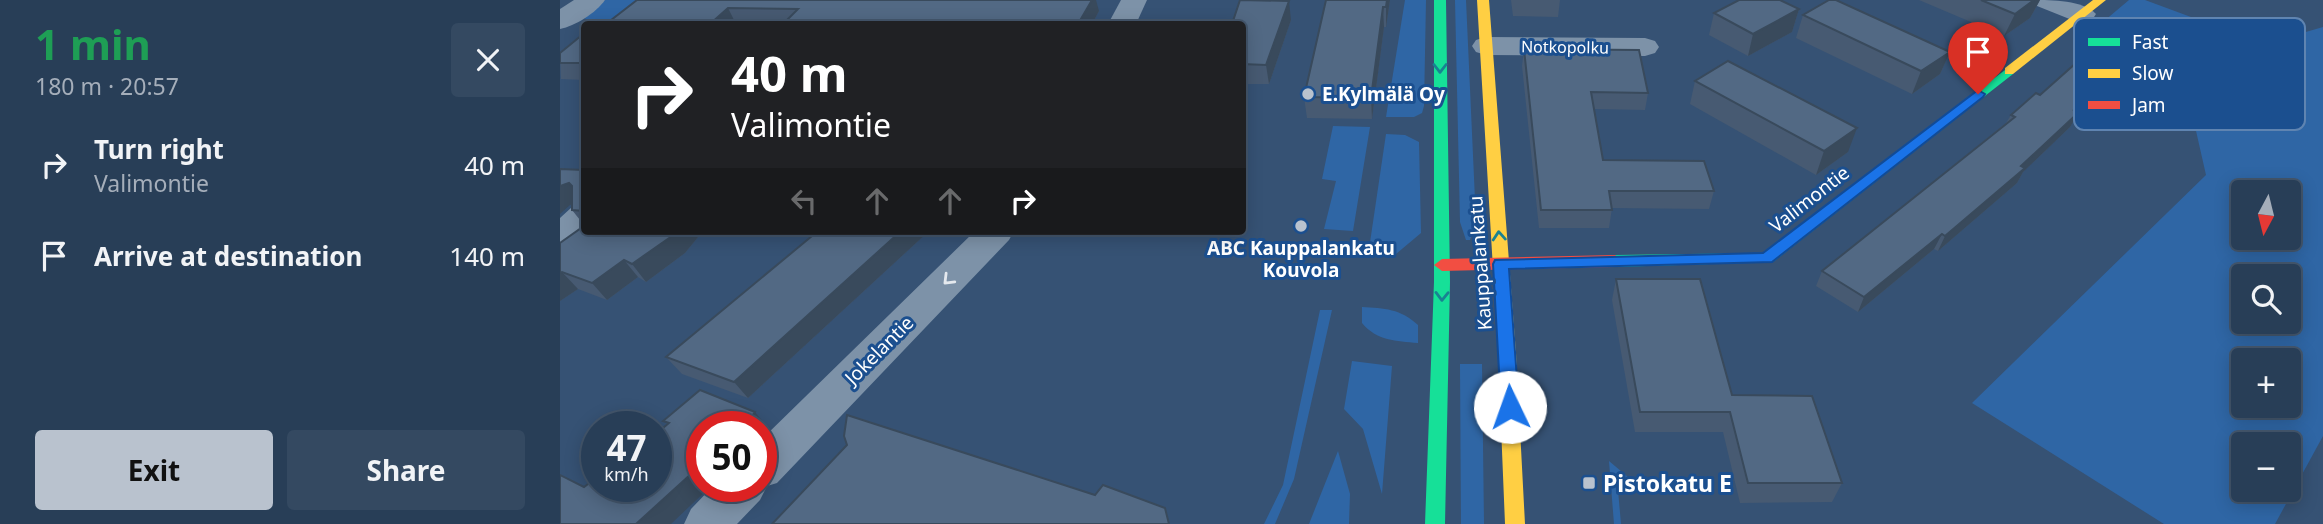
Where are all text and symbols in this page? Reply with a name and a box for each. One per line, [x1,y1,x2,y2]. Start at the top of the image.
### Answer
text: 1 min [35,15,151,72]
legend [2074,18,2305,130]
pin [1948,22,2008,94]
button: close [451,23,525,97]
text: Fast [2132,29,2169,55]
icon: arrive [1959,33,1997,71]
street label: Notkopolku [1521,35,1609,59]
text: 40 m [731,40,848,106]
icon: right [616,49,707,140]
text: Slow [2132,60,2173,86]
one-way arrow [1432,63,1448,74]
text: 180 m · 20:57 [35,70,179,102]
place label: E.Kylmälä Oy [1322,81,1445,107]
marker: E.Kylmälä Oy [1300,86,1316,102]
text: Jam [2130,92,2166,118]
text: Valimontie [731,103,891,146]
text: Turn right [94,131,224,167]
icon: right [35,146,73,184]
text: 40 m [464,147,525,183]
street label: Valimontie [1764,160,1854,238]
text: Valimontie [94,167,209,199]
north arrow [2231,180,2301,250]
map controls [2231,180,2301,502]
icon: left [785,182,823,220]
icon: ahead [858,182,896,220]
icon: ahead [931,182,969,220]
icon: right [1004,182,1042,220]
street label: Kauppalankatu [1462,195,1498,331]
marker: ABC Kauppalankatu Kouvola [1293,218,1309,234]
one-way arrow [1492,230,1507,241]
place label: ABC Kauppalankatu Kouvola [1207,235,1395,283]
icon: arrive [35,237,73,275]
text: Arrive at destination [94,238,363,274]
text: 140 m [449,238,525,274]
button: search [2231,264,2301,334]
one-way arrow [943,271,956,284]
one-way arrow [1434,291,1450,301]
street label: Jokelantie [838,310,919,391]
button: + [2231,348,2301,418]
position arrow [1473,370,1547,444]
speed limit sign: 50 [686,411,777,502]
text: 47 [606,424,647,471]
button: Exit [35,430,273,510]
button: Share [287,430,525,510]
button: − [2231,432,2301,502]
text: km/h [604,462,649,486]
place label: Pistokatu E [1603,467,1732,499]
marker: Pistokatu E [1581,475,1597,491]

